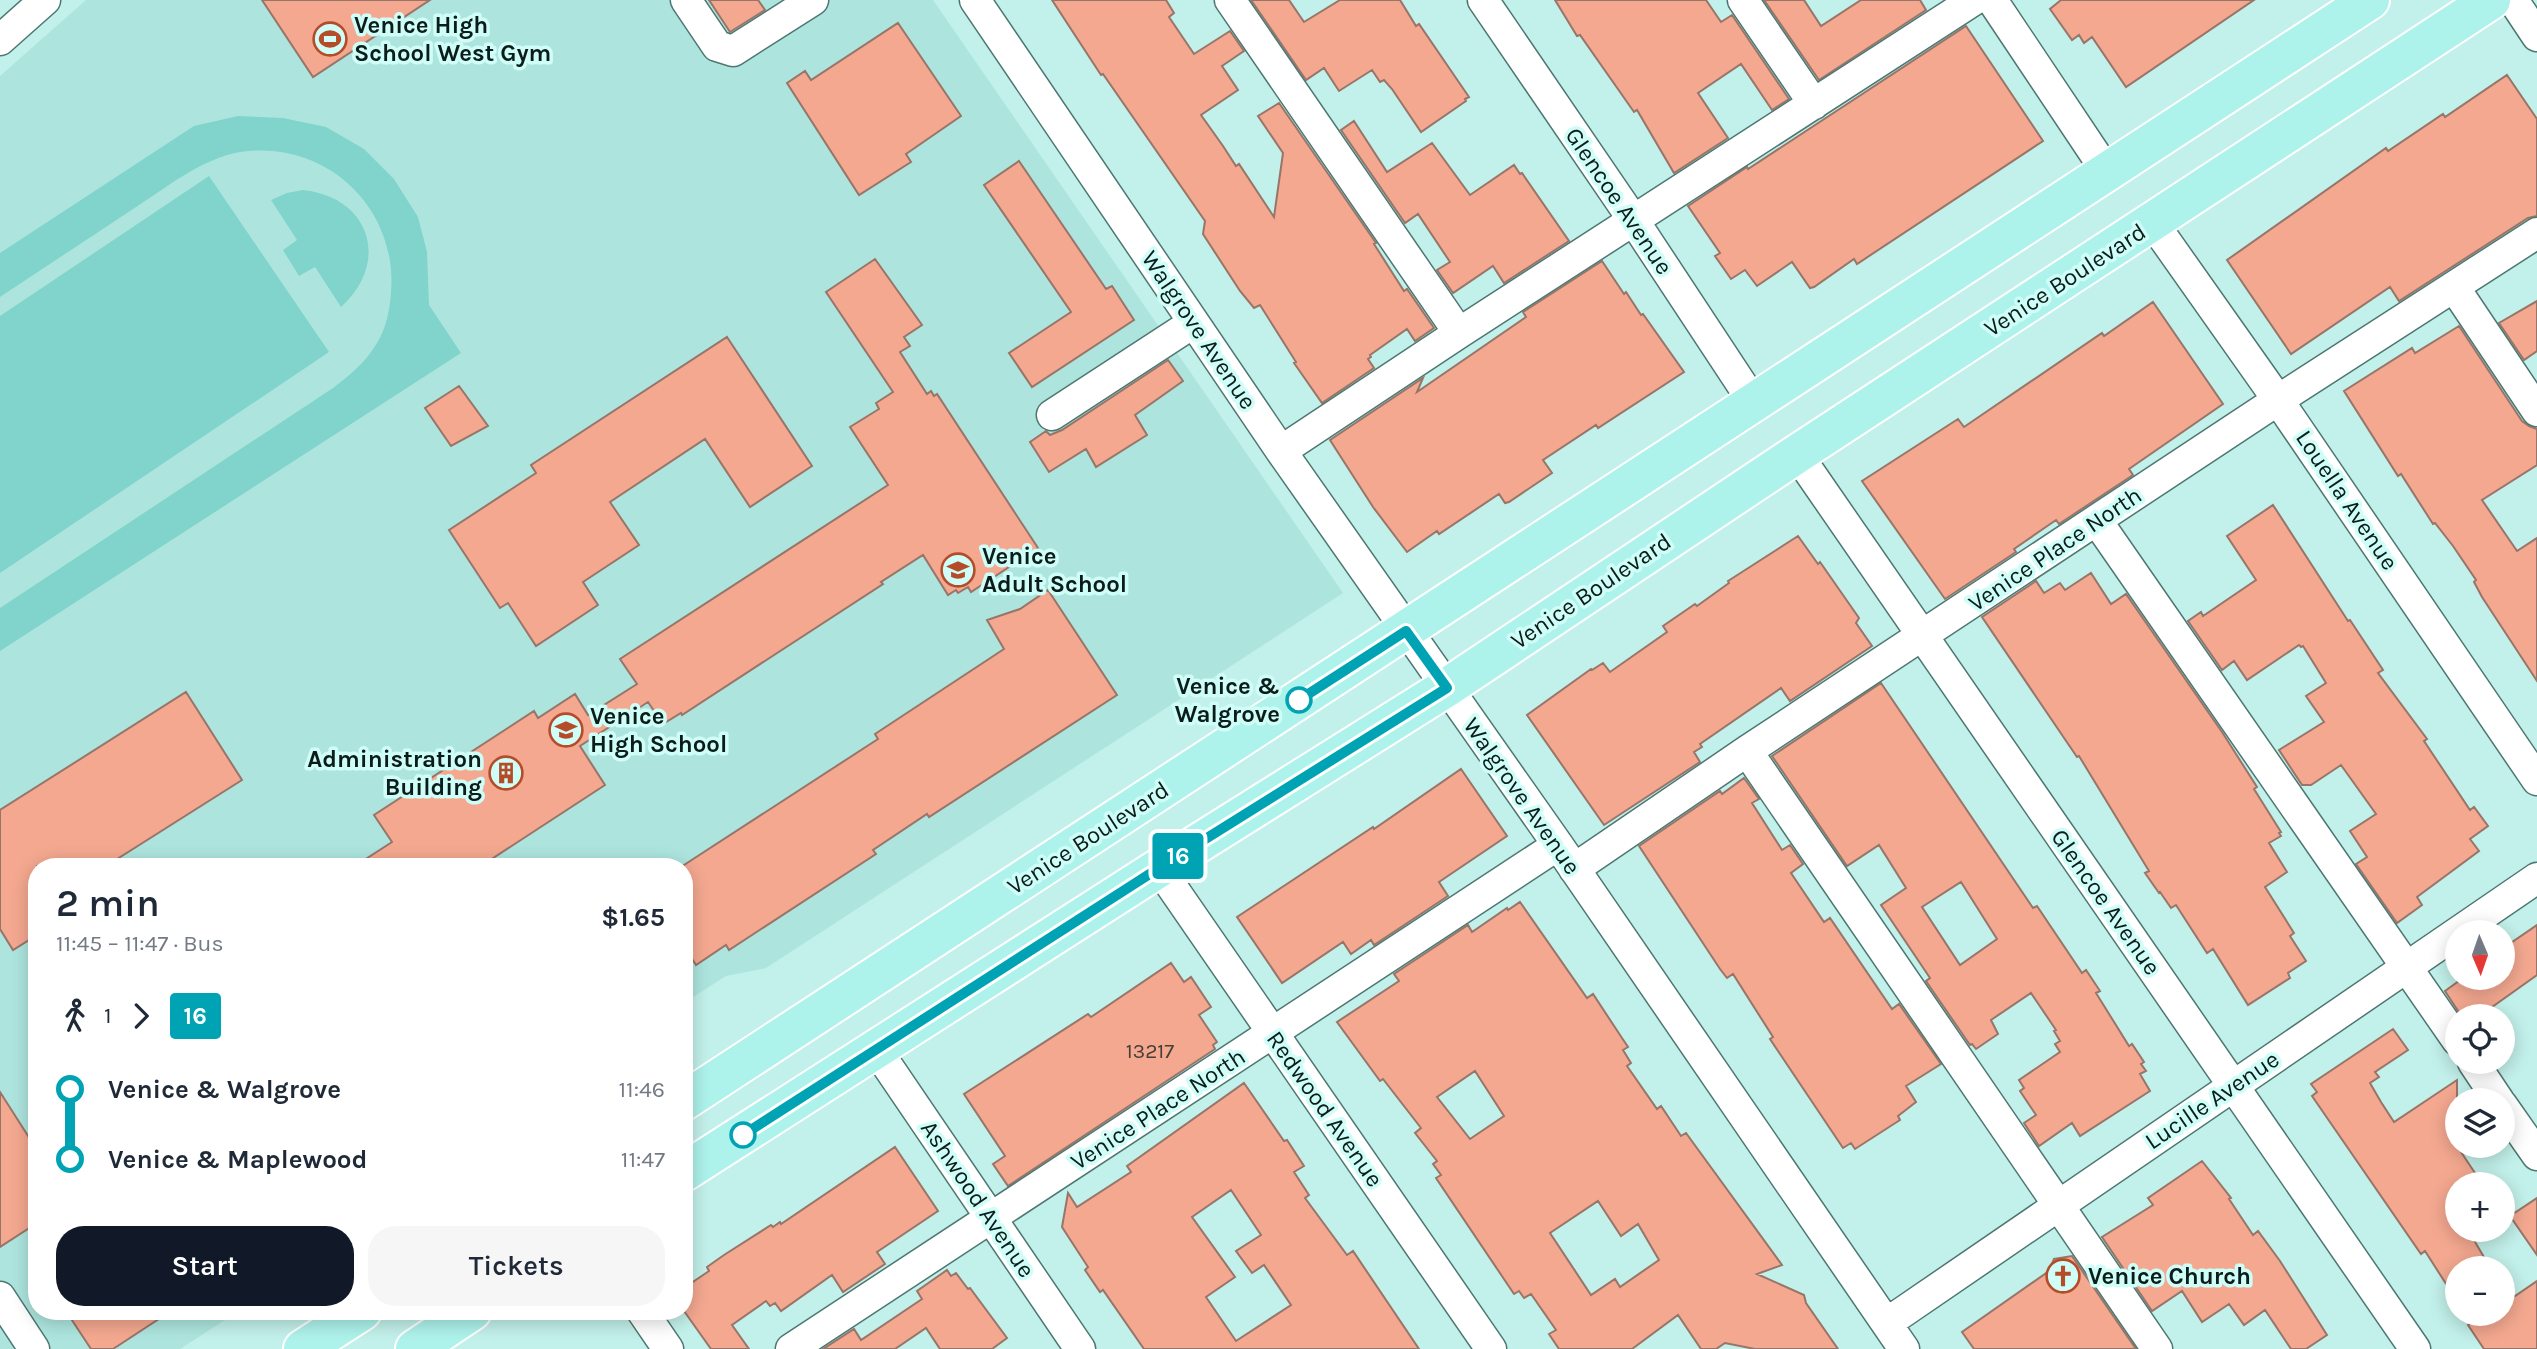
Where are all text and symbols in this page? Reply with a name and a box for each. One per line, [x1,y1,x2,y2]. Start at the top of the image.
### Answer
place label: Venice High School West Gym [354,11,551,67]
sports icon: Venice High School West Gym [311,20,349,58]
street label: Glencoe Avenue [1559,122,1679,280]
street label: Venice Boulevard [1979,217,2151,343]
street label: Walgrove Avenue [1136,245,1262,415]
street label: Louella Avenue [2290,425,2404,575]
street label: Venice Place North [1963,481,2147,617]
street label: Venice Boulevard [1506,527,1676,655]
place label: Venice Adult School [982,542,1127,598]
school or university icon: Venice Adult School [939,551,977,589]
place label: Venice & Walgrove [1175,672,1280,728]
marker: Venice & Walgrove [1286,687,1312,713]
place label: Venice High School [590,702,727,758]
school or university icon: Venice High School [547,711,585,749]
street label: Walgrove Avenue [1457,712,1587,880]
place label: Administration Building [307,745,482,801]
building icon: Administration Building [487,754,525,792]
street label: Venice Boulevard [1002,775,1174,901]
street label: Glencoe Avenue [2045,824,2167,980]
line badge: 16 [1146,833,1210,879]
text: 16 [1166,842,1190,870]
text: 2 min [56,881,160,926]
text: $1.65 [601,902,665,933]
north arrow [2445,920,2515,990]
map controls [2445,920,2515,1326]
text: 11:45 – 11:47 · Bus [56,930,224,957]
icon: walk [56,997,94,1035]
icon: forward [122,997,160,1035]
text: 1 [104,1002,112,1029]
text: 16 [184,1002,207,1030]
button: locate [2445,1004,2515,1074]
street label: Redwood Avenue [1261,1026,1389,1192]
house number: 13217 [1126,1039,1174,1063]
street label: Venice Place North [1065,1042,1251,1176]
street label: Lucille Avenue [2140,1045,2284,1155]
text: Venice & Walgrove [108,1074,341,1105]
text: 11:46 [618,1076,665,1103]
button: layers [2445,1088,2515,1158]
street label: Ashwood Avenue [915,1115,1041,1283]
unlabelled marker [730,1122,756,1148]
text: Venice & Maplewood [108,1144,368,1175]
text: 11:47 [621,1146,665,1173]
button: + [2445,1172,2515,1242]
button: Start [56,1226,354,1306]
button: Tickets [368,1226,665,1306]
button: − [2445,1256,2515,1326]
church icon: Venice Church [2044,1257,2082,1295]
place label: Venice Church [2088,1262,2251,1290]

